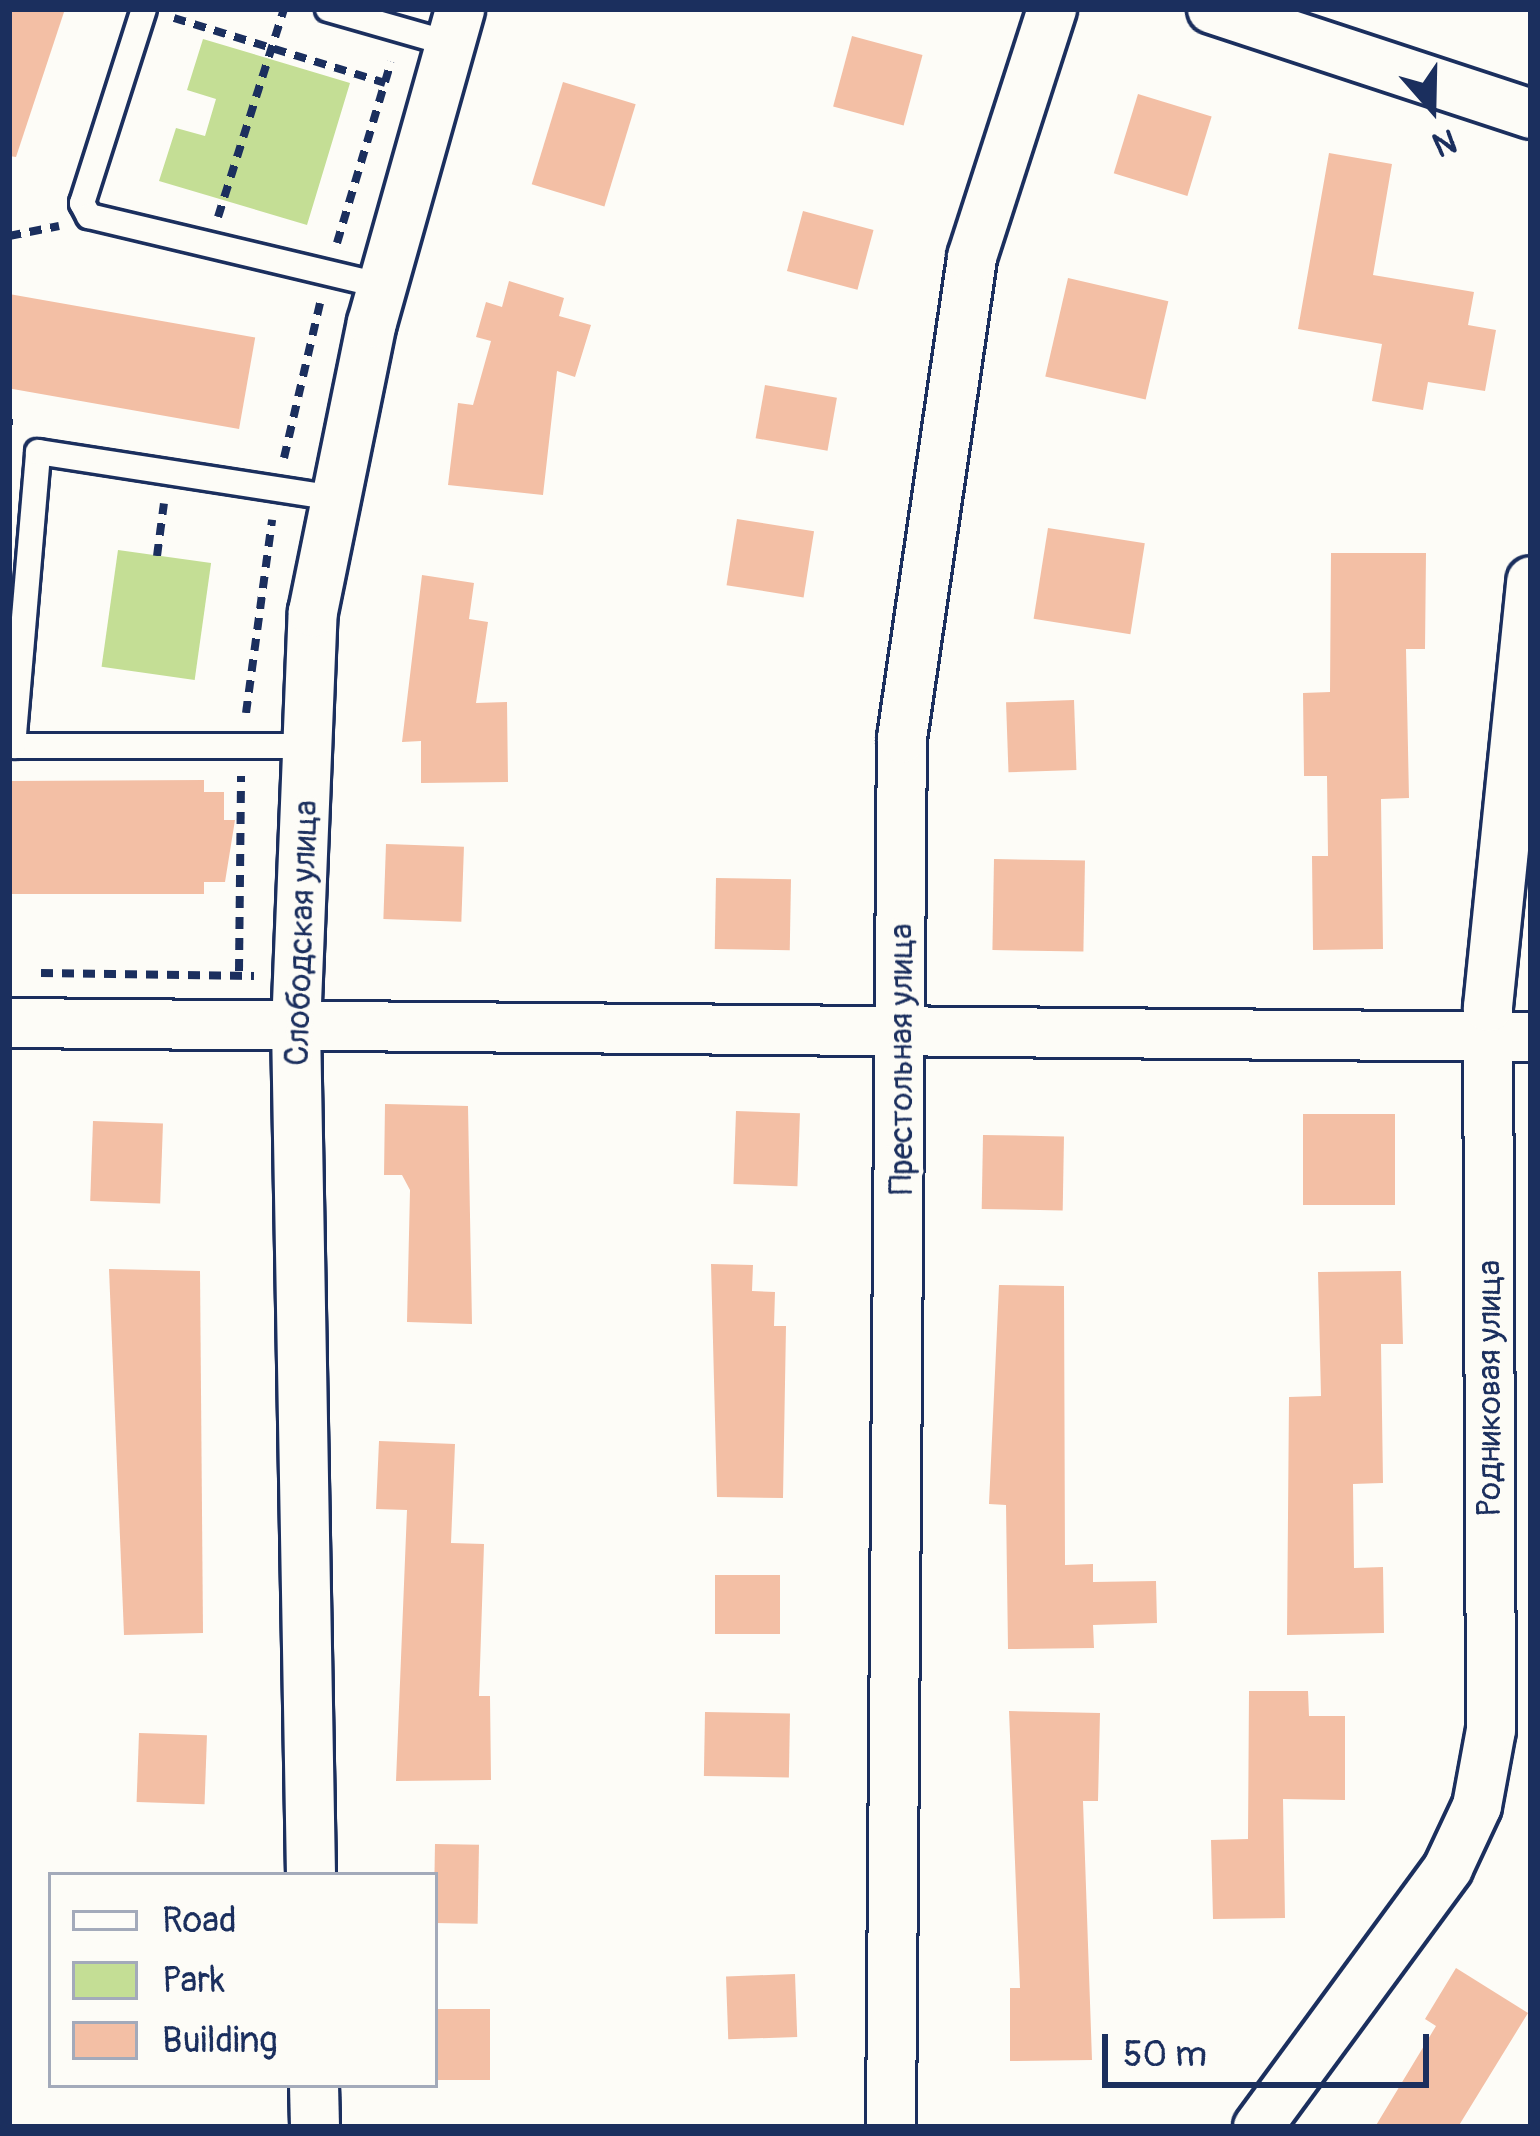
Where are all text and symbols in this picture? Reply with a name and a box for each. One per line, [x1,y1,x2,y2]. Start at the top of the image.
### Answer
north arrow [1372,48,1492,168]
text: N [1427,119,1462,165]
street label: Слободская улица [278,799,326,1067]
street label: Престольная улица [882,923,922,1195]
street label: Родниковая улица [1470,1260,1510,1516]
legend [48,1872,438,2088]
text: Road [162,1898,237,1943]
text: Park [162,1958,225,2003]
scale bar [1108,2010,1435,2084]
text: Building [162,2018,278,2063]
text: 50 m [1123,2032,1207,2077]

